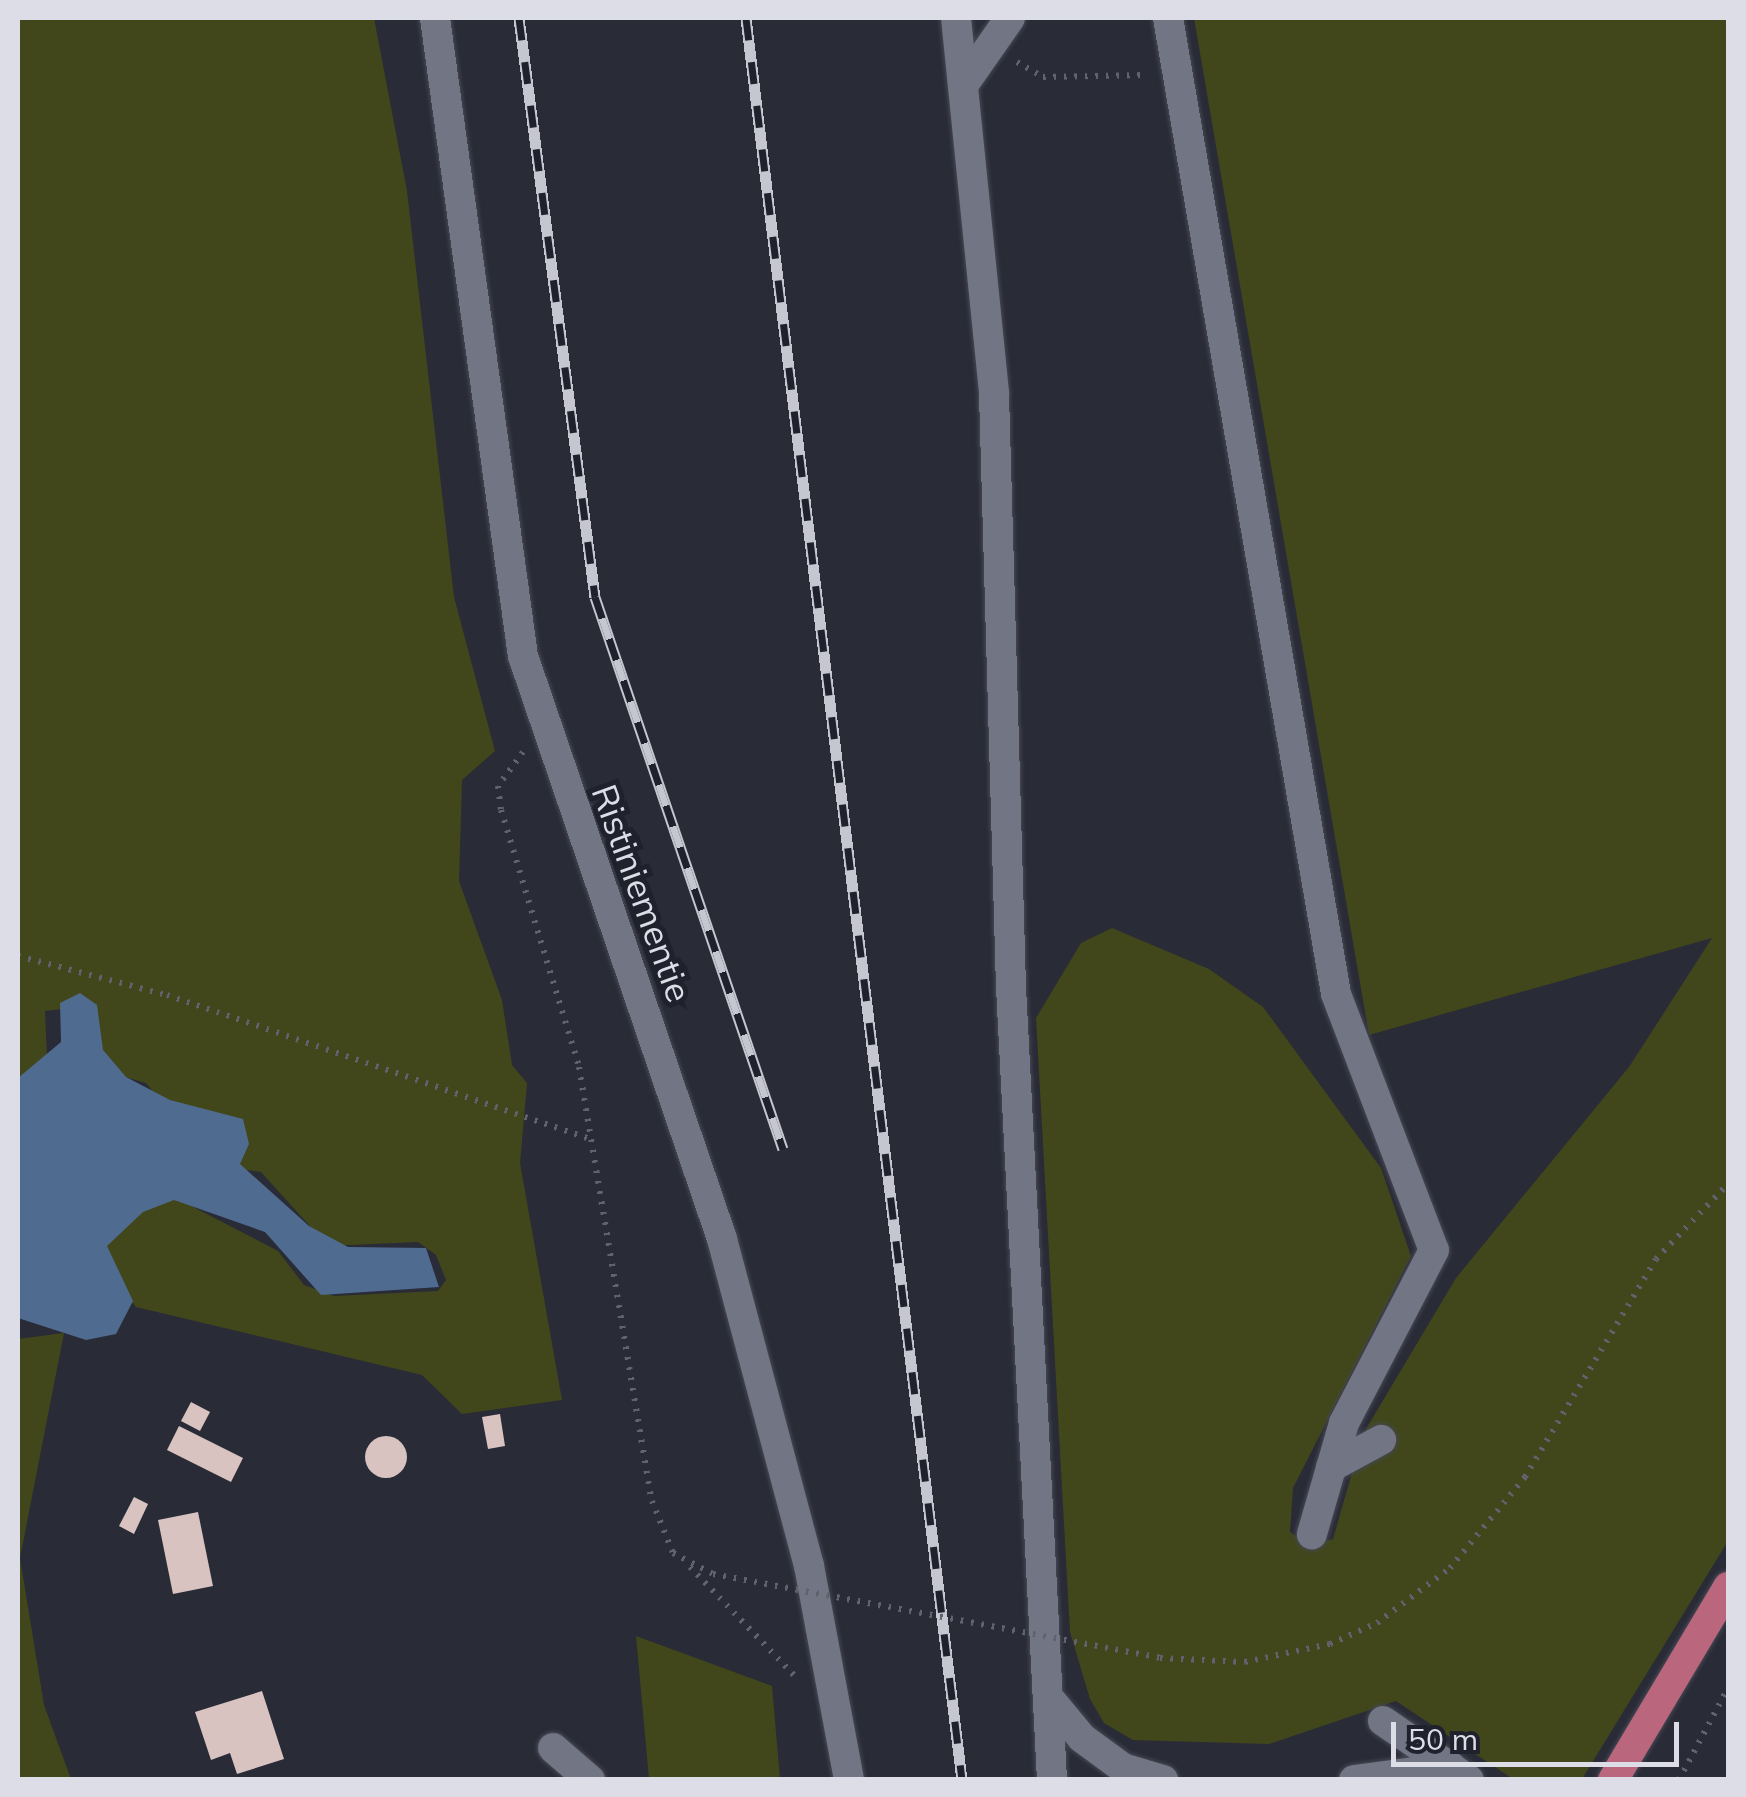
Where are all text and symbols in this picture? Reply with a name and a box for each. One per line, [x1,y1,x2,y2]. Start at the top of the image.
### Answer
street label: Ristiniementie [583,779,701,1007]
scale bar [1396,1702,1684,1764]
text: 50 m [1408,1720,1478,1758]

